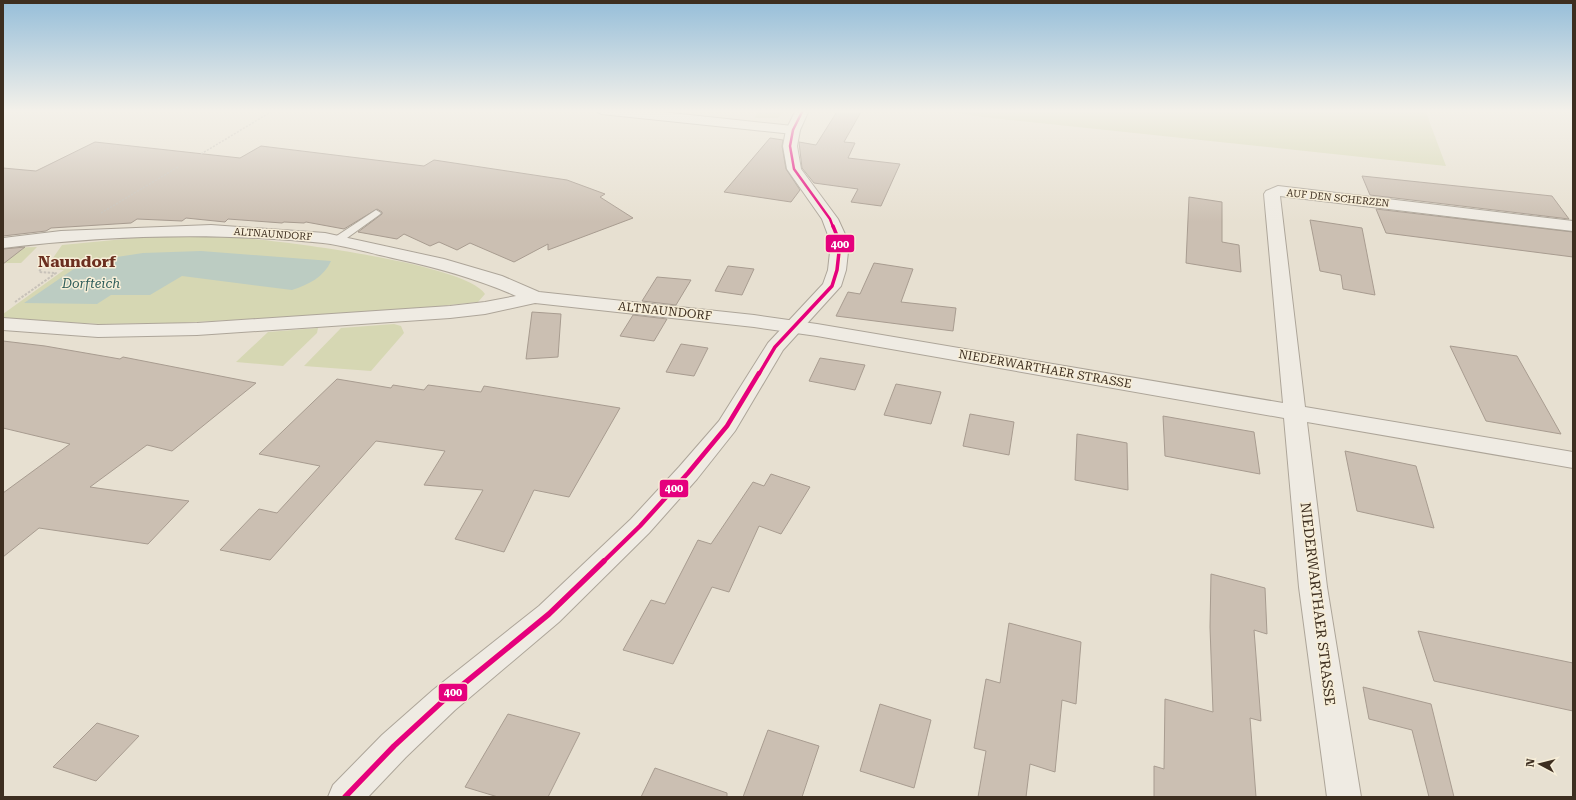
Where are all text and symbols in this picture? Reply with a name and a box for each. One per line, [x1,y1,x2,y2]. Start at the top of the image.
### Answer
street label: AUF DEN SCHERZEN [1286,187,1390,209]
street label: ALTNAUNDORF [233,226,313,242]
line badge: 400 [825,234,855,253]
text: 400 [831,238,849,251]
district label: Naundorf [38,252,117,271]
water label: Dorfteich [61,276,120,291]
street label: ALTNAUNDORF [617,299,713,323]
street label: NIEDERWARTHAER STRASSE [957,347,1133,391]
line badge: 400 [659,479,689,498]
text: 400 [665,482,683,495]
street label: NIEDERWARTHAER STRASSE [1298,501,1338,707]
line badge: 400 [438,683,468,702]
text: 400 [444,686,462,699]
north arrow [1520,744,1560,784]
text: N [1524,757,1538,768]

